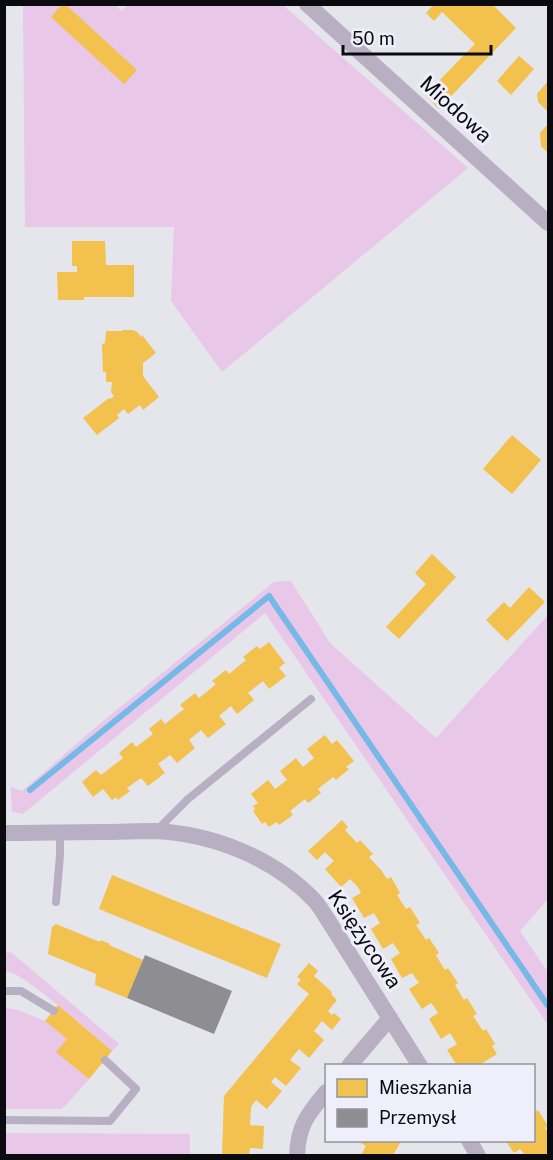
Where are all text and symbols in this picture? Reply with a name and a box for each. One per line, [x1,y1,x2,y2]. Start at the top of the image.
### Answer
scale bar [343,18,492,56]
text: 50 m [352,28,395,49]
street label: Miodowa [415,70,497,148]
street label: Księżycowa [323,885,407,993]
legend [325,1064,535,1142]
text: Mieszkania [379,1077,472,1098]
text: Przemysł [379,1107,457,1128]

